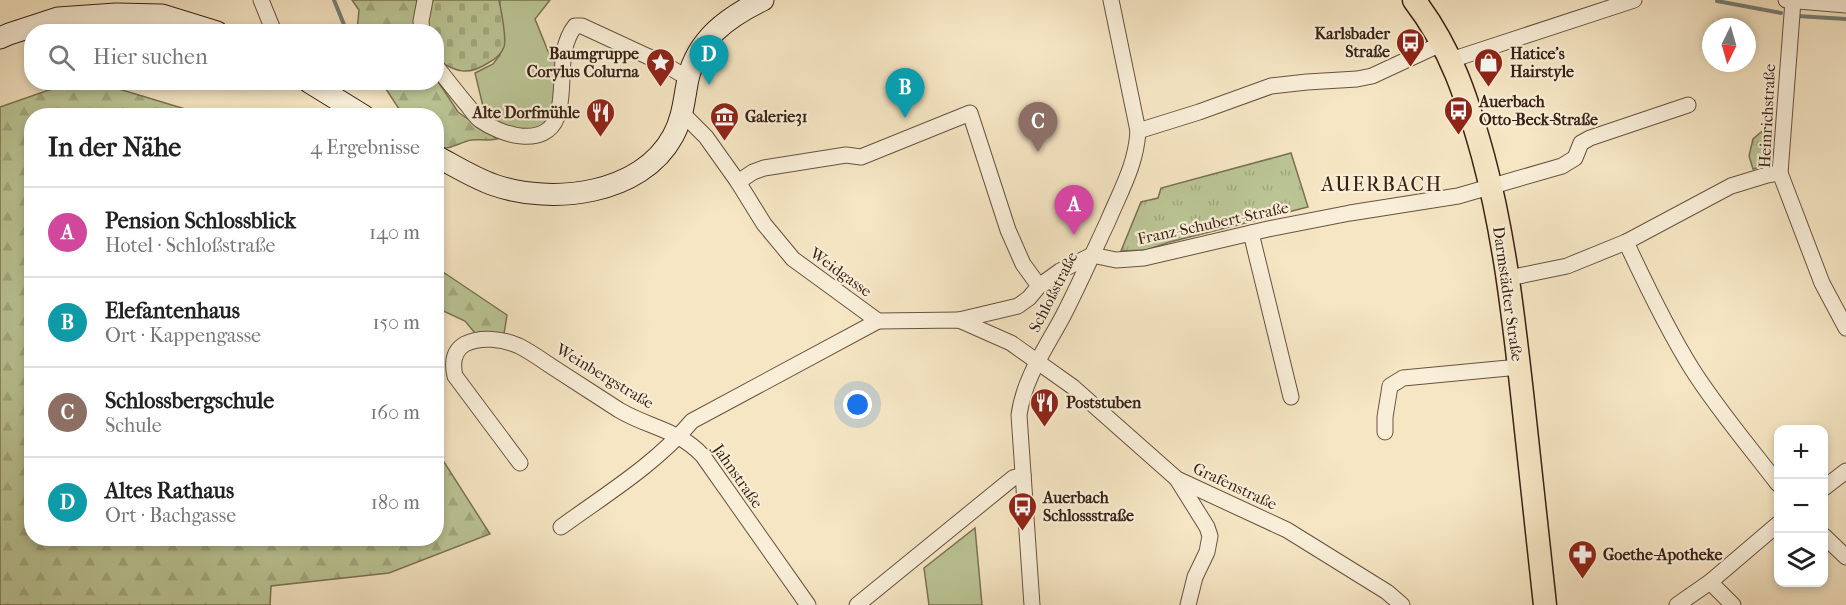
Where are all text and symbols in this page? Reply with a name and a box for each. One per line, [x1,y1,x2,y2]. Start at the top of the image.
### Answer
north arrow [1702,18,1756,72]
search box [24,24,444,90]
place label: Karlsbader Straße [1315,24,1391,61]
bus stop icon: Karlsbader Straße [1395,26,1427,68]
pin: D [690,36,728,85]
icon: search [45,41,78,74]
text: Hier suchen [93,44,208,70]
place label: Baumgruppe Corylus Colurna [527,44,640,82]
place label: Hatice’s Hairstyle [1510,44,1574,82]
place icon: Baumgruppe Corylus Colurna [644,46,676,88]
shop icon: Hatice’s Hairstyle [1473,46,1505,88]
street label: Heinrichstraße [1755,63,1779,169]
pin: B [886,68,924,118]
place label: Auerbach Otto-Beck-Straße [1478,92,1598,129]
bus stop icon: Auerbach Otto-Beck-Straße [1442,94,1474,136]
restaurant icon: Alte Dorfmühle [585,96,617,138]
museum icon: Galerie31 [708,100,740,142]
pin: C [1018,102,1058,152]
place label: Alte Dorfmühle [472,103,580,122]
place label: Galerie31 [745,107,808,127]
text: In der Nähe [48,132,181,163]
text: 4 Ergebnisse [310,136,420,159]
district label: AUERBACH [1320,173,1443,196]
pin: A [1054,186,1094,235]
street label: Franz-Schubert-Straße [1136,198,1290,248]
text: Pension Schlossblick [105,208,296,234]
text: A [61,221,74,244]
text: 140 m [369,221,420,244]
street label: Darmstädter Straße [1489,225,1527,363]
text: Hotel · Schloßstraße [105,234,276,257]
street label: Weidgasse [806,243,876,301]
street label: Schloßstraße [1025,248,1081,335]
text: Elefantenhaus [105,298,240,324]
text: B [61,311,74,334]
text: 150 m [372,311,420,334]
text: Ort · Kappengasse [105,324,261,347]
street label: Weinbergstraße [552,339,657,413]
restaurant icon: Poststuben [1029,386,1061,428]
text: Schlossbergschule [105,388,274,414]
your location [843,390,872,419]
place label: Poststuben [1066,393,1142,412]
text: C [61,401,74,424]
text: 160 m [370,401,420,424]
text: Schule [105,414,162,437]
map controls [1774,425,1828,587]
button: + [1774,425,1828,479]
street label: Jahnstraße [708,439,767,512]
street label: Grafenstraße [1190,458,1280,514]
text: Altes Rathaus [105,478,234,504]
button: − [1774,479,1828,533]
place label: Auerbach Schlossstraße [1042,488,1134,525]
bus stop icon: Auerbach Schlossstraße [1006,490,1038,532]
text: D [60,491,75,514]
text: 180 m [371,491,420,514]
text: Ort · Bachgasse [105,504,236,527]
button: layers [1774,533,1828,587]
pharmacy icon: Goethe-Apotheke [1566,538,1598,580]
place label: Goethe-Apotheke [1603,545,1723,565]

